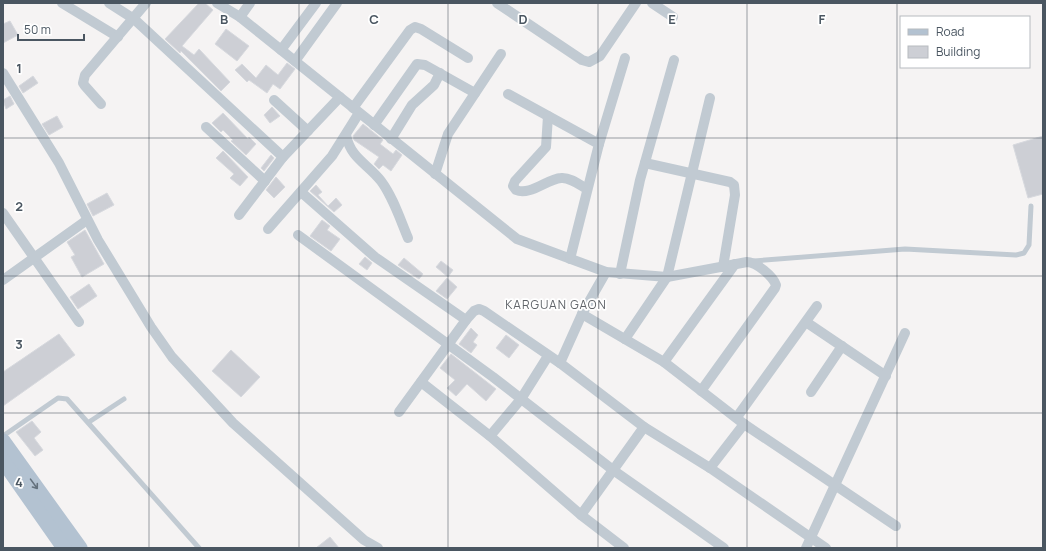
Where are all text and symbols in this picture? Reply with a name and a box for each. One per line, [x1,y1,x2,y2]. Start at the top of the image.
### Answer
text: B [220,10,228,28]
text: C [369,10,379,28]
text: D [518,10,528,28]
text: E [668,10,676,28]
text: F [819,10,826,28]
scale bar [18,16,84,42]
legend [900,16,1030,68]
text: 50 m [24,21,51,38]
text: Road [936,23,964,40]
text: Building [936,43,980,60]
text: 1 [16,59,22,77]
text: 2 [15,197,23,215]
district label: KARGUAN GAON [505,296,607,313]
text: 3 [15,335,23,353]
text: 4 [15,473,23,491]
one-way arrow [30,478,38,489]

